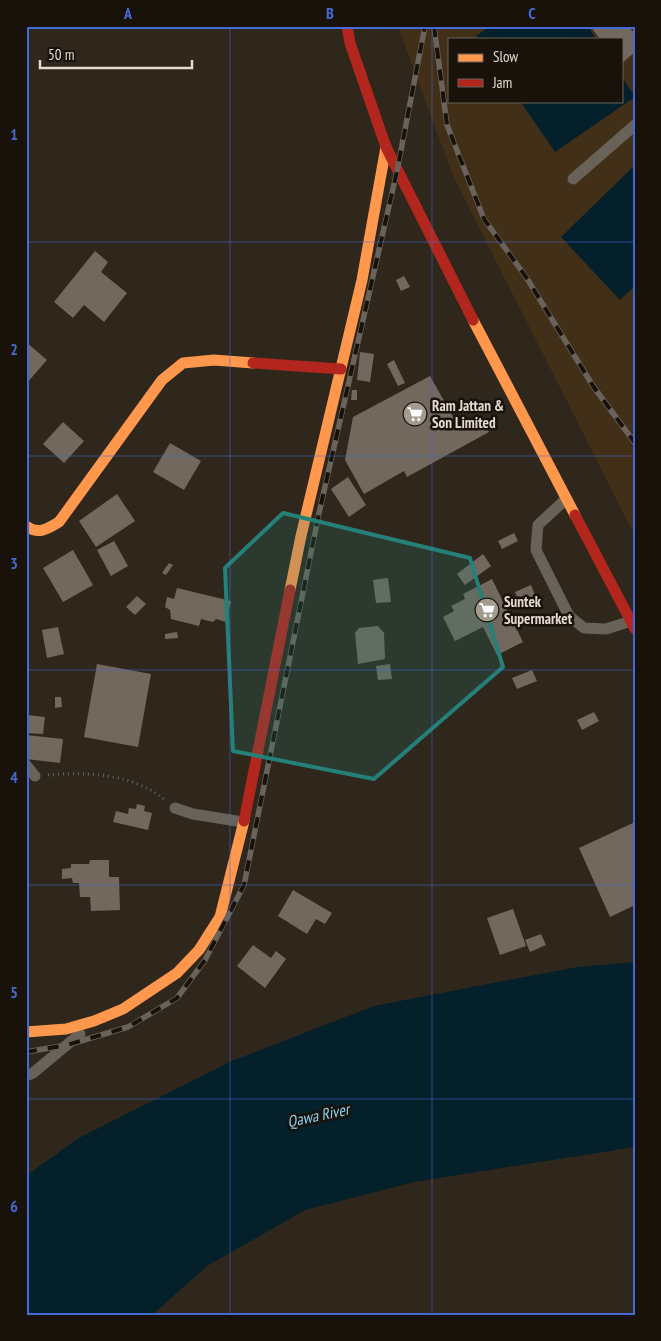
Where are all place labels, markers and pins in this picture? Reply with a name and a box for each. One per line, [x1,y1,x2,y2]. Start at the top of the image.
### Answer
place label: Ram Jattan & Son Limited [432,396,504,432]
supermarket icon: Ram Jattan & Son Limited [402,401,428,427]
place label: Suntek Supermarket [504,592,573,628]
supermarket icon: Suntek Supermarket [474,597,500,623]

